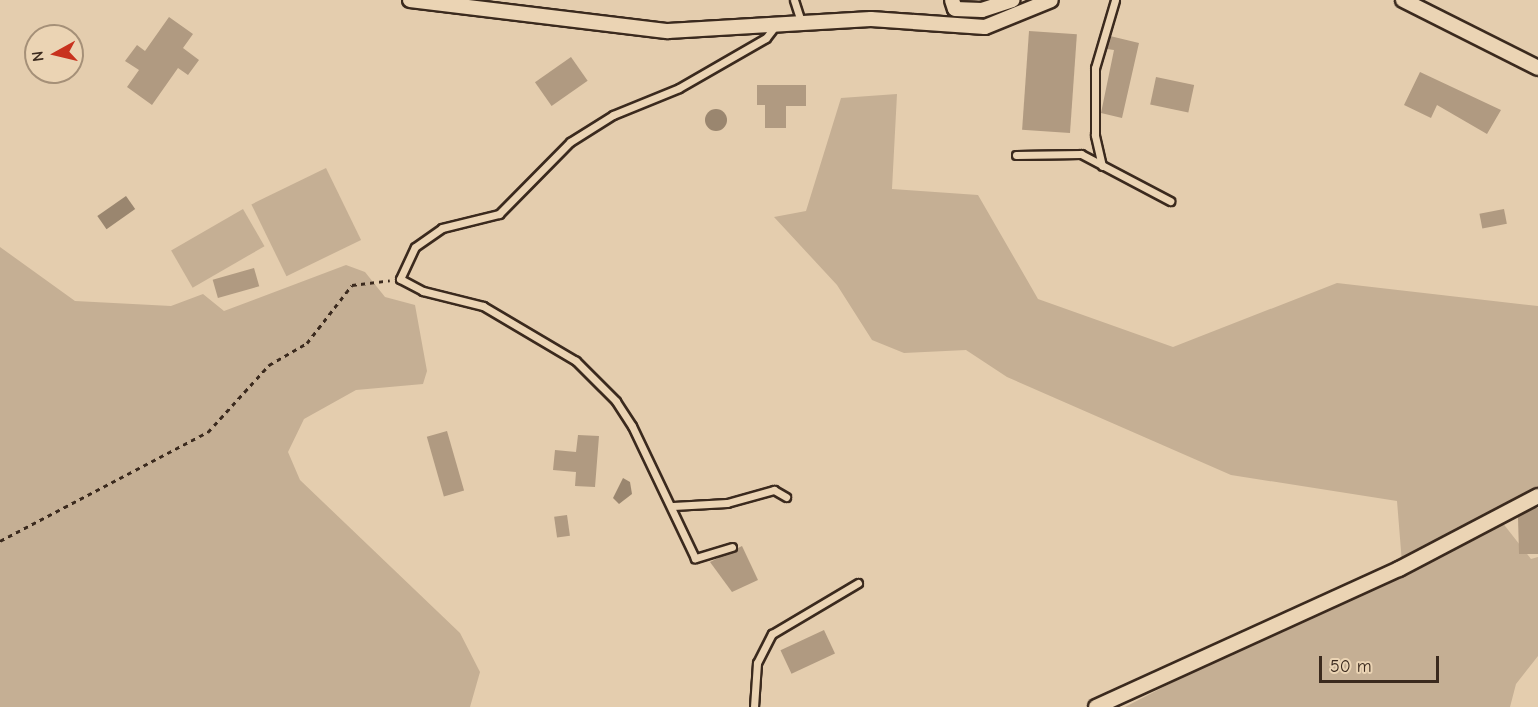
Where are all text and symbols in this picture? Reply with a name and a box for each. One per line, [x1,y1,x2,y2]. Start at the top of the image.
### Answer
north arrow [24,24,84,84]
text: N [29,50,48,63]
scale bar [1322,644,1442,682]
text: 50 m [1330,656,1372,677]

